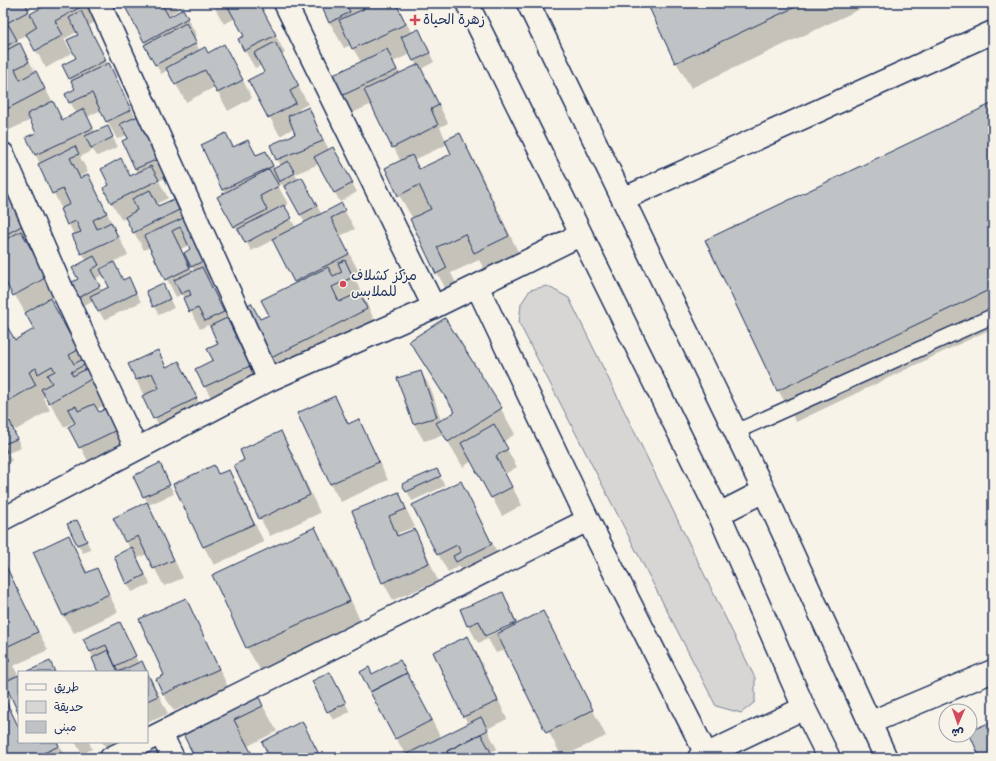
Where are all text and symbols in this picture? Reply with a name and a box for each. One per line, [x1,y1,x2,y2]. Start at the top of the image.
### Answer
place label: زهرة الحياة [423,10,485,31]
marker: زهرة الحياة [410,15,420,25]
place label: مركز كشلاف للملابس [351,266,417,303]
marker: مركز كشلاف للملابس [338,279,348,289]
legend [18,671,148,743]
text: طريق [54,679,79,697]
text: حديقة [54,699,83,717]
north arrow [938,703,978,743]
text: مبنى [54,719,77,737]
text: ش [951,724,964,740]

